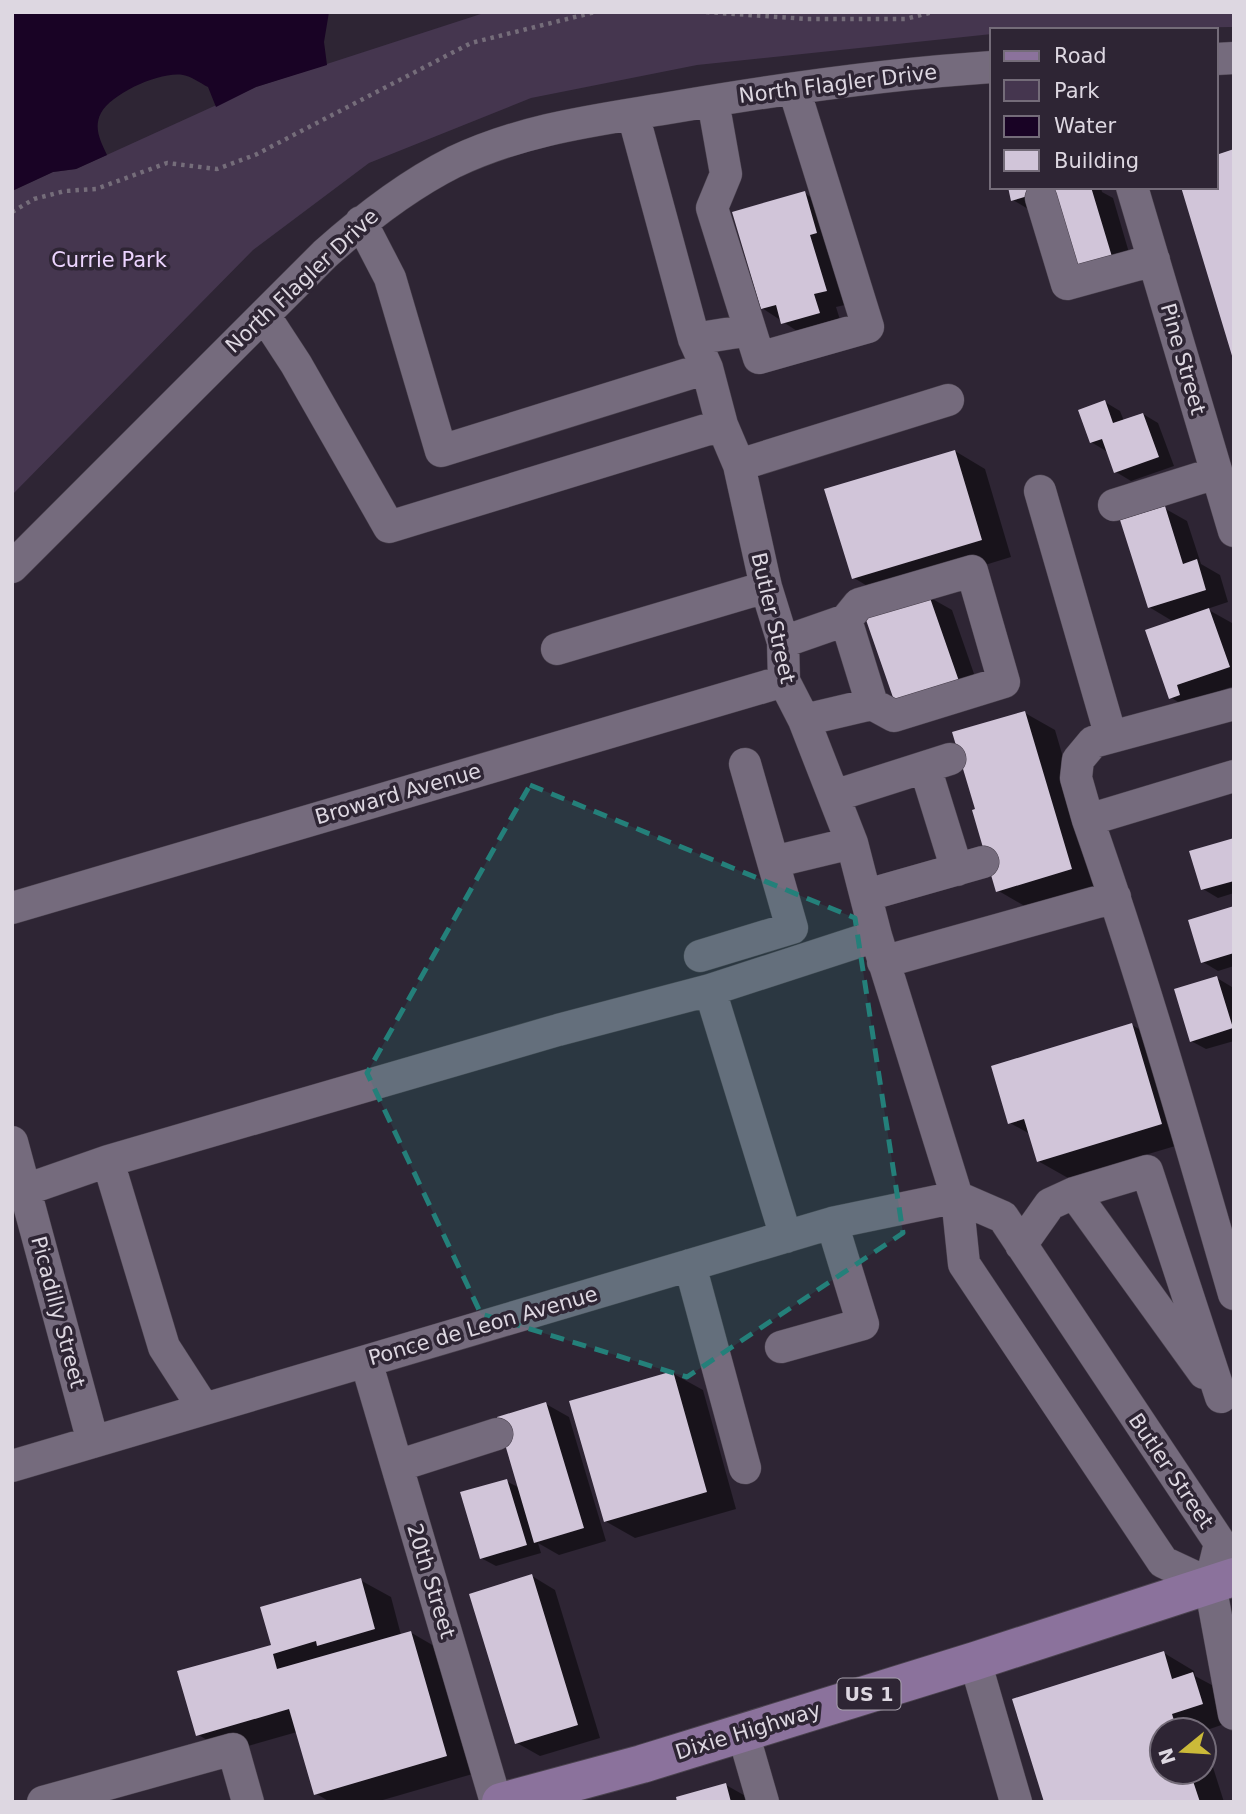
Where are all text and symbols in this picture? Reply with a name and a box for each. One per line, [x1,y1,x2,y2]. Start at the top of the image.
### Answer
legend [990,28,1218,189]
text: Road [1054,44,1107,68]
street label: North Flagler Drive [737,60,939,108]
text: Park [1054,79,1100,103]
text: Water [1054,114,1116,138]
text: Building [1054,149,1139,173]
street label: North Flagler Drive [221,204,383,358]
park label: Currie Park [51,248,168,272]
street label: Pine Street [1156,301,1210,417]
street label: Butler Street [746,550,800,686]
street label: Broward Avenue [312,759,484,829]
street label: Picadilly Street [26,1233,90,1391]
street label: Ponce de Leon Avenue [366,1282,600,1370]
street label: Butler Street [1124,1409,1218,1533]
street label: 20th Street [402,1521,460,1641]
road number: US 1 [838,1678,900,1710]
street label: Dixie Highway [672,1698,824,1764]
north arrow [1148,1716,1218,1786]
text: N [1154,1745,1180,1767]

